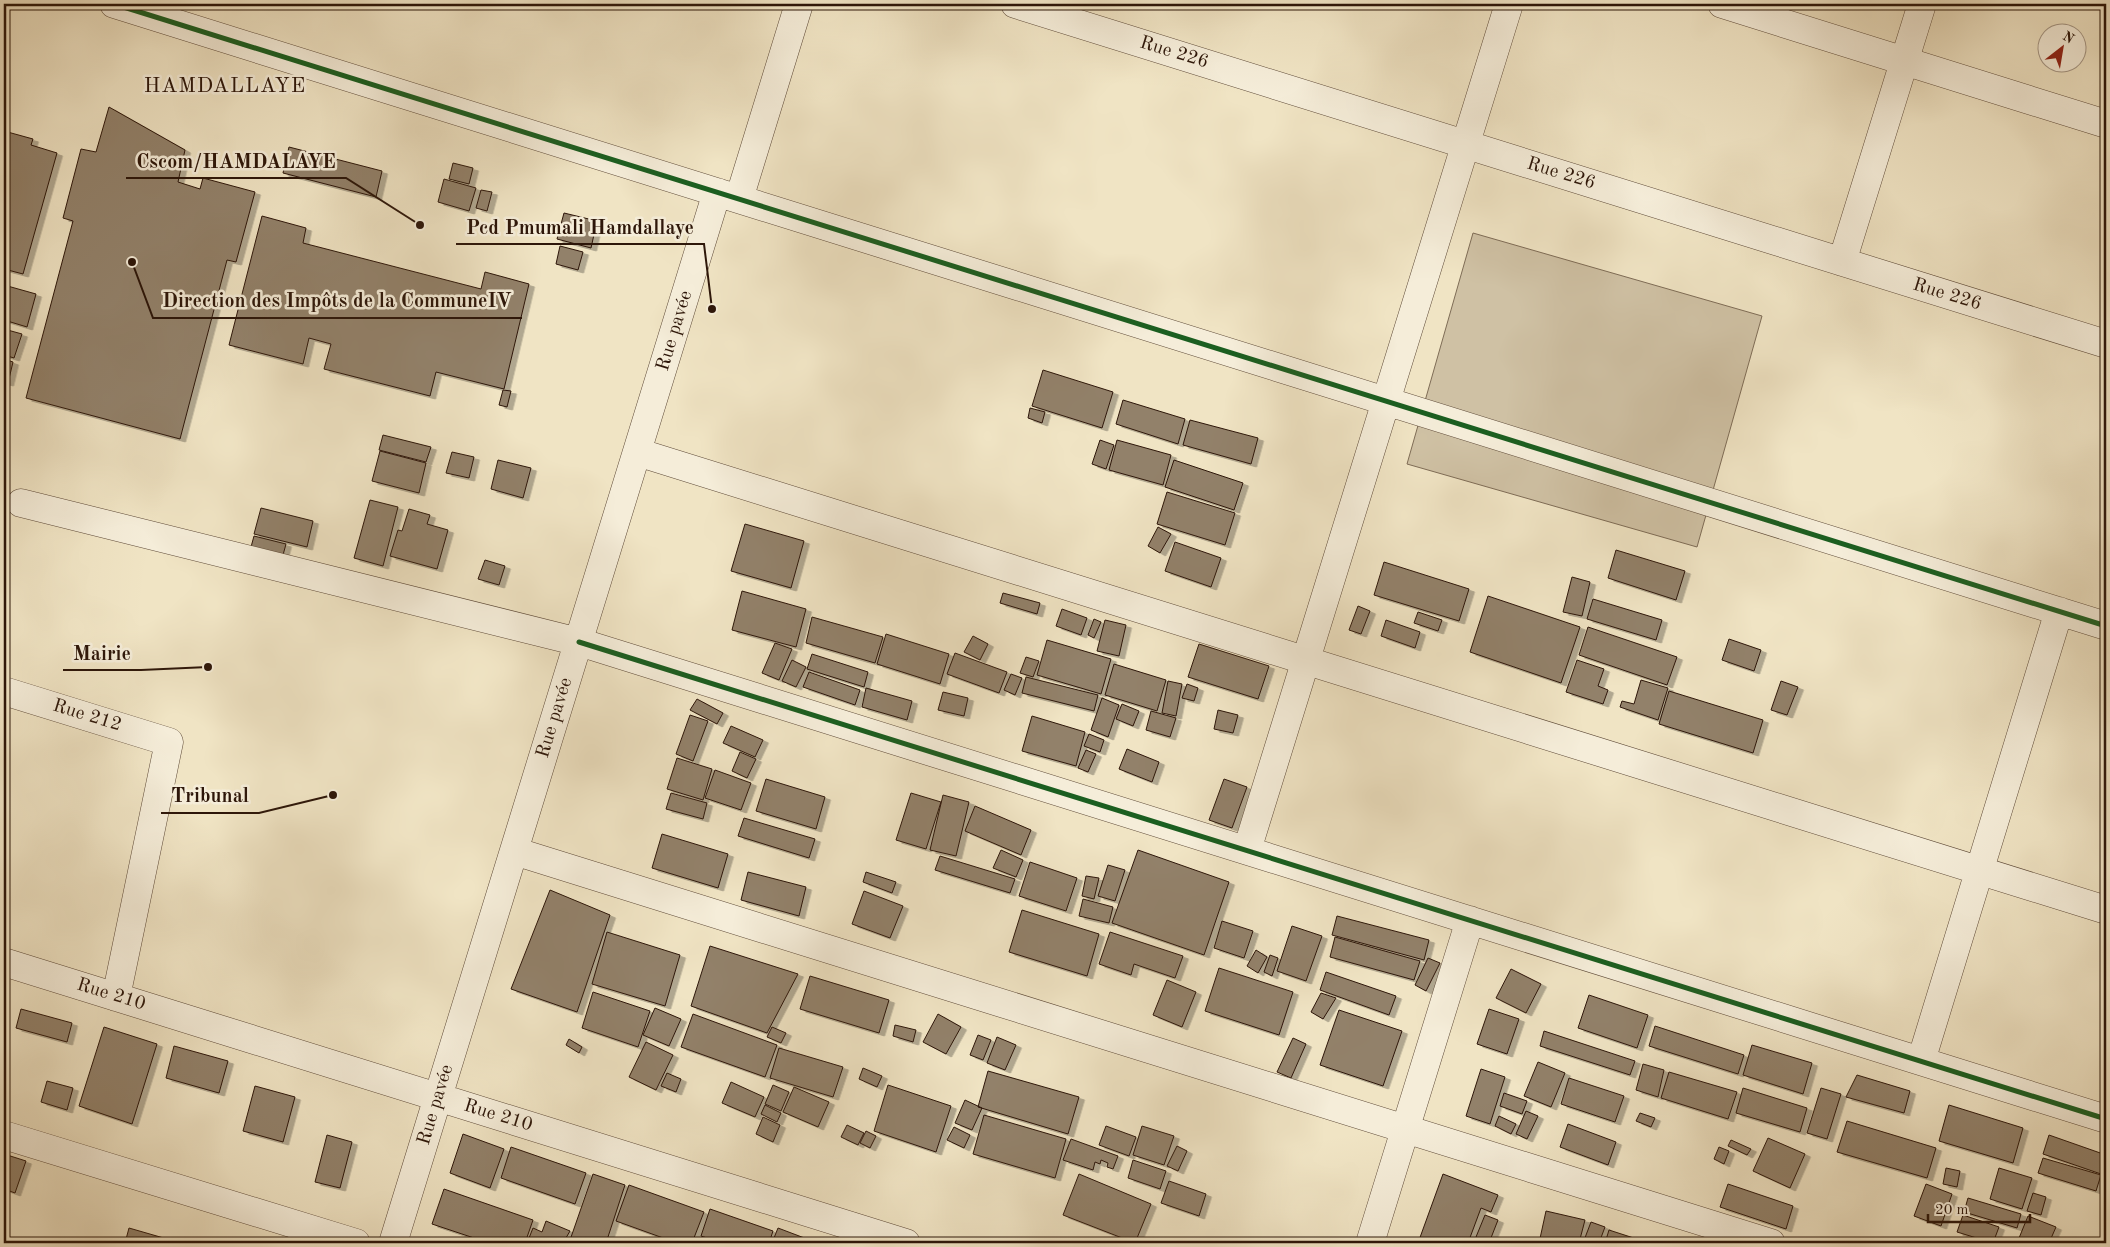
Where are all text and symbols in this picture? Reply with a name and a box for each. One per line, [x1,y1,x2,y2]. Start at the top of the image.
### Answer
north arrow [2038,22,2088,72]
text: N [2060,29,2077,47]
street label: Rue 226 [1137,34,1211,72]
district label: HAMDALLAYE [144,76,306,97]
callout: Cscom/HAMDALAYE [126,143,346,178]
text: Cscom/HAMDALAYE [136,153,336,173]
street label: Rue 226 [1524,155,1598,193]
callout: Pcd Pmumali Hamdallaye [456,209,704,244]
text: Pcd Pmumali Hamdallaye [466,219,694,239]
street label: Rue 226 [1910,276,1984,314]
callout: Direction des Impôts de la CommuneIV [153,283,522,318]
street label: Rue pavée [654,288,696,374]
text: Direction des Impôts de la CommuneIV [162,292,512,312]
callout: Mairie [63,635,141,670]
text: Mairie [73,645,131,665]
street label: Rue pavée [534,675,576,761]
street label: Rue 212 [50,697,124,735]
callout: Tribunal [161,778,259,813]
text: Tribunal [171,787,249,807]
street label: Rue 210 [74,976,148,1014]
street label: Rue pavée [415,1062,457,1148]
street label: Rue 210 [461,1097,535,1135]
scale bar [1928,1192,2030,1224]
text: 20 m [1935,1203,1969,1218]

